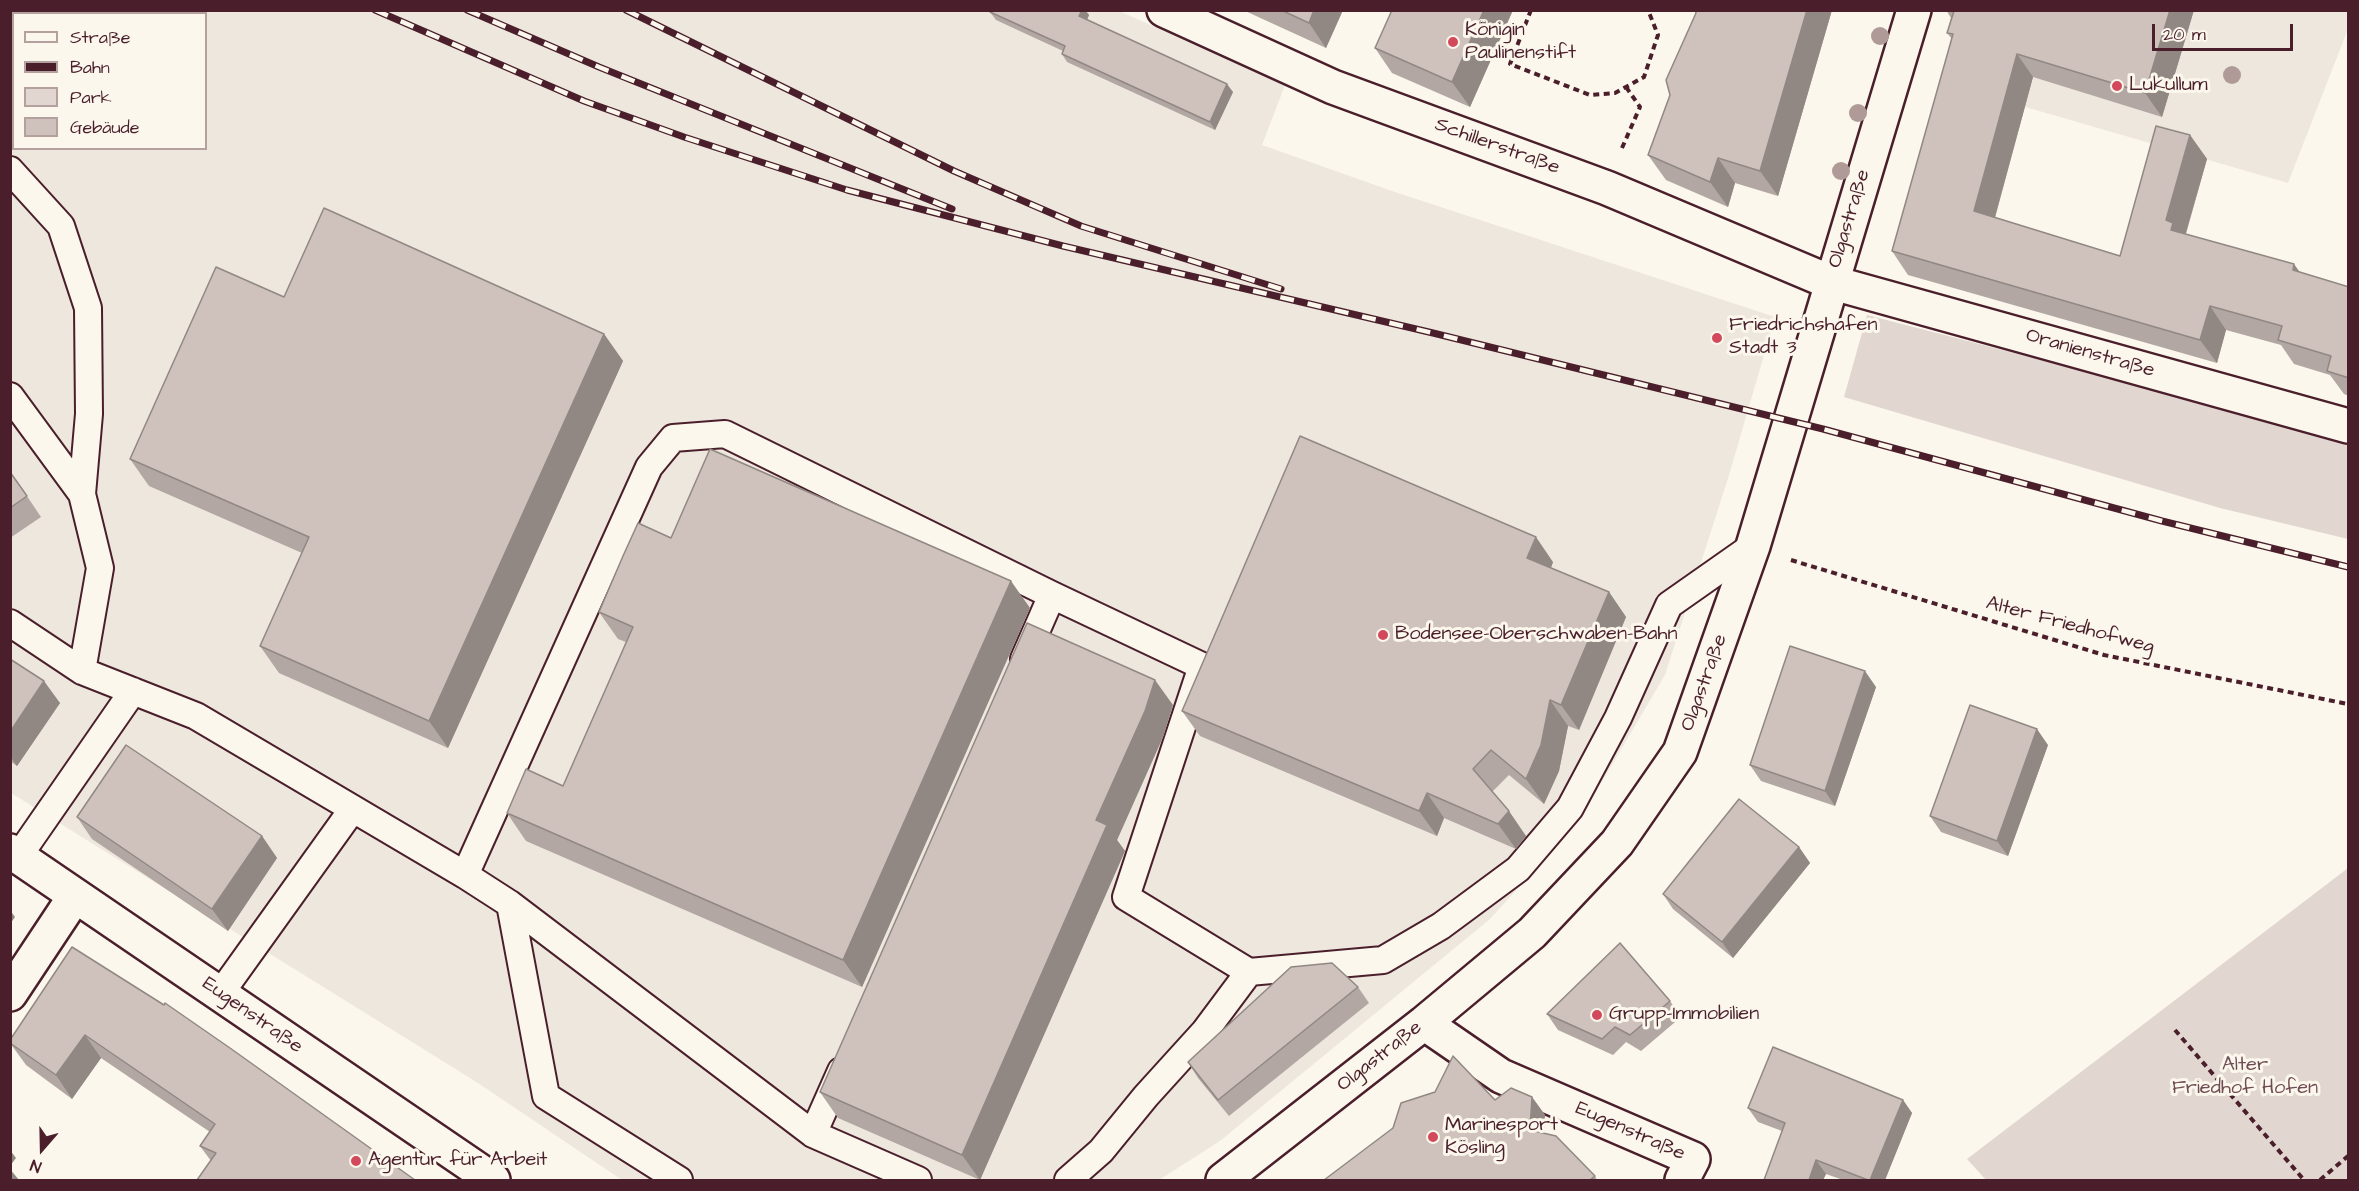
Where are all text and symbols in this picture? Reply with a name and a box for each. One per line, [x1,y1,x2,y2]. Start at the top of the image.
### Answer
legend [12,12,207,150]
scale bar [2155,12,2296,50]
place label: Königin Paulinenstift [1465,19,1576,66]
text: 20 m [2163,22,2206,47]
text: Straße [70,25,130,50]
marker: Königin Paulinenstift [1446,35,1460,49]
text: Bahn [70,55,110,80]
place label: Lukullum [2129,74,2207,98]
marker: Lukullum [2110,79,2124,93]
text: Park [70,85,112,110]
street label: Schillerstraße [1431,113,1563,181]
text: Gebäude [70,115,140,140]
street label: Olgastraße [1824,167,1876,271]
place label: Friedrichshafen Stadt 3 [1729,314,1877,361]
street label: Oranienstraße [2023,324,2157,384]
marker: Friedrichshafen Stadt 3 [1710,331,1724,345]
street label: Alter Friedhofweg [1983,592,2157,660]
place label: Bodensee-Oberschwaben-Bahn [1395,623,1677,647]
marker: Bodensee-Oberschwaben-Bahn [1376,628,1390,642]
street label: Olgastraße [1676,631,1734,735]
street label: Eugenstraße [197,972,307,1060]
place label: Grupp-Immobilien [1609,1003,1759,1027]
marker: Grupp-Immobilien [1590,1008,1604,1022]
street label: Olgastraße [1333,1016,1427,1098]
park label: Alter Friedhof Hofen [2172,1054,2318,1101]
street label: Eugenstraße [1571,1097,1689,1167]
place label: Marinesport Kösling [1445,1114,1558,1161]
north arrow [12,1119,72,1179]
marker: Marinesport Kösling [1426,1130,1440,1144]
place label: Agentur für Arbeit [368,1149,547,1173]
text: N [27,1154,44,1178]
marker: Agentur für Arbeit [349,1154,363,1168]

